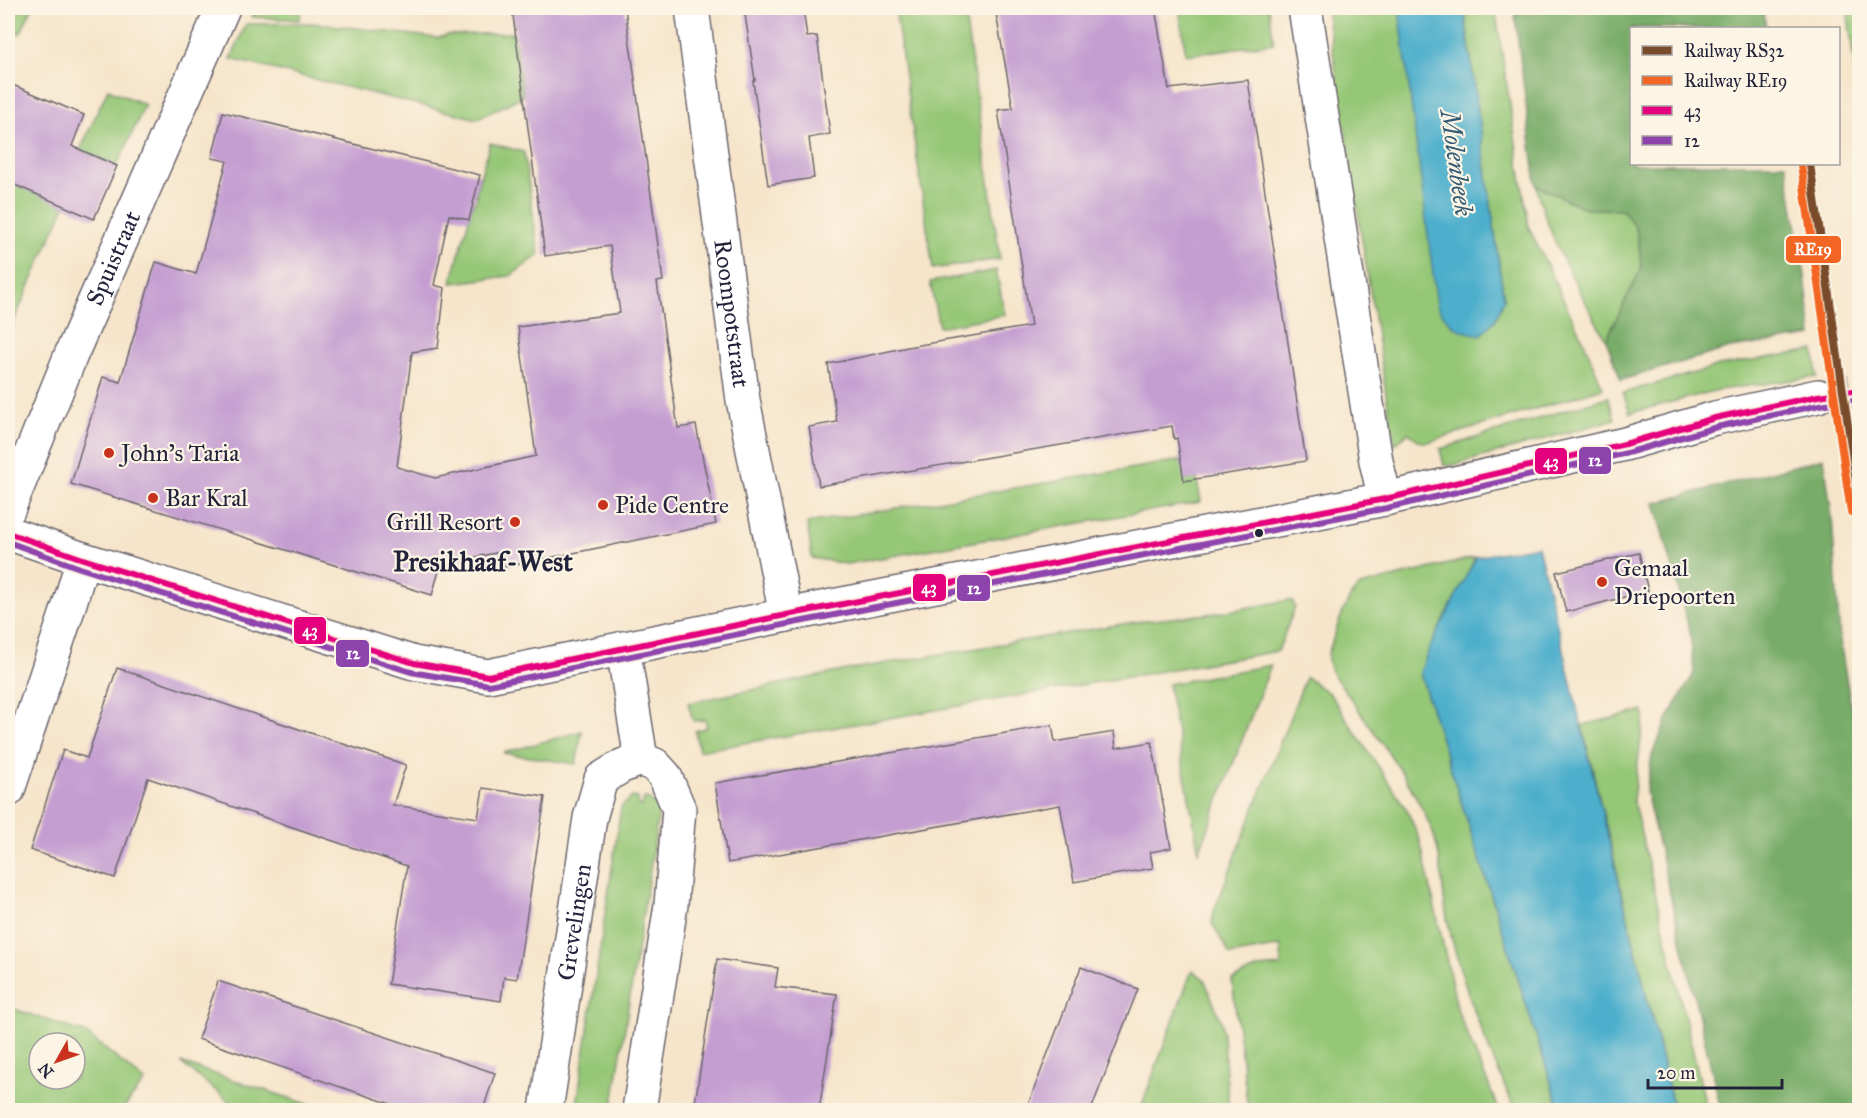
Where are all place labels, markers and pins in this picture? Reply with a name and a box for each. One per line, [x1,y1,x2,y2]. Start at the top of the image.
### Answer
place label: John's Taria [118,438,240,468]
marker: John's Taria [102,446,116,460]
place label: Bar Kral [165,483,248,513]
place label: Pide Centre [615,490,729,520]
marker: Bar Kral [146,491,160,505]
marker: Pide Centre [596,498,610,512]
place label: Grill Resort [387,507,504,537]
marker: Grill Resort [508,515,522,529]
unlabelled marker [1253,527,1265,539]
place label: Gemaal Driepoorten [1614,553,1735,611]
marker: Gemaal Driepoorten [1595,575,1609,589]

